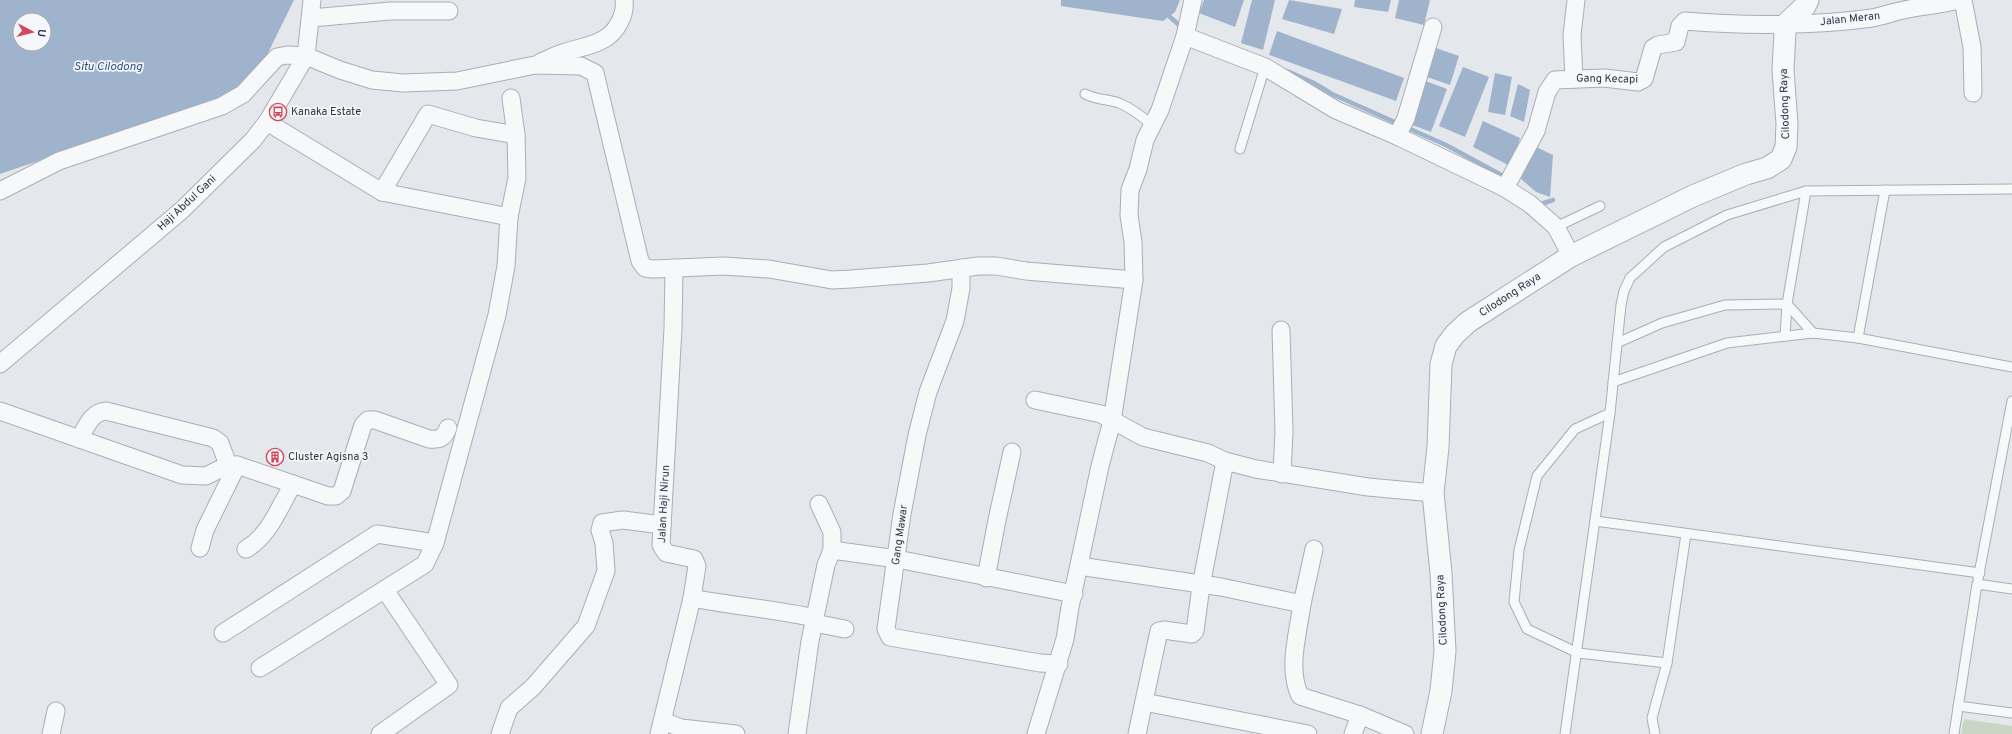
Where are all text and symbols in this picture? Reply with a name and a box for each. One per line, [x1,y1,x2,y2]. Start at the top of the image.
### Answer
street label: Jalan Meran [1819,9,1881,29]
north arrow [12,12,52,52]
text: U [34,28,48,38]
water label: Situ Cilodong [74,59,143,75]
street label: Cilodong Raya [1777,68,1793,140]
street label: Gang Kecapi [1576,71,1638,87]
bus stop icon: Kanaka Estate [268,102,288,122]
place label: Kanaka Estate [291,105,361,119]
street label: Haji Abdul Gani [155,172,219,234]
street label: Cilodong Raya [1476,270,1544,320]
building icon: Cluster Agisna 3 [265,447,285,467]
place label: Cluster Agisna 3 [288,450,369,464]
street label: Jalan Haji Nirun [655,465,673,543]
street label: Gang Mawar [889,503,911,566]
street label: Cilodong Raya [1433,574,1451,646]

